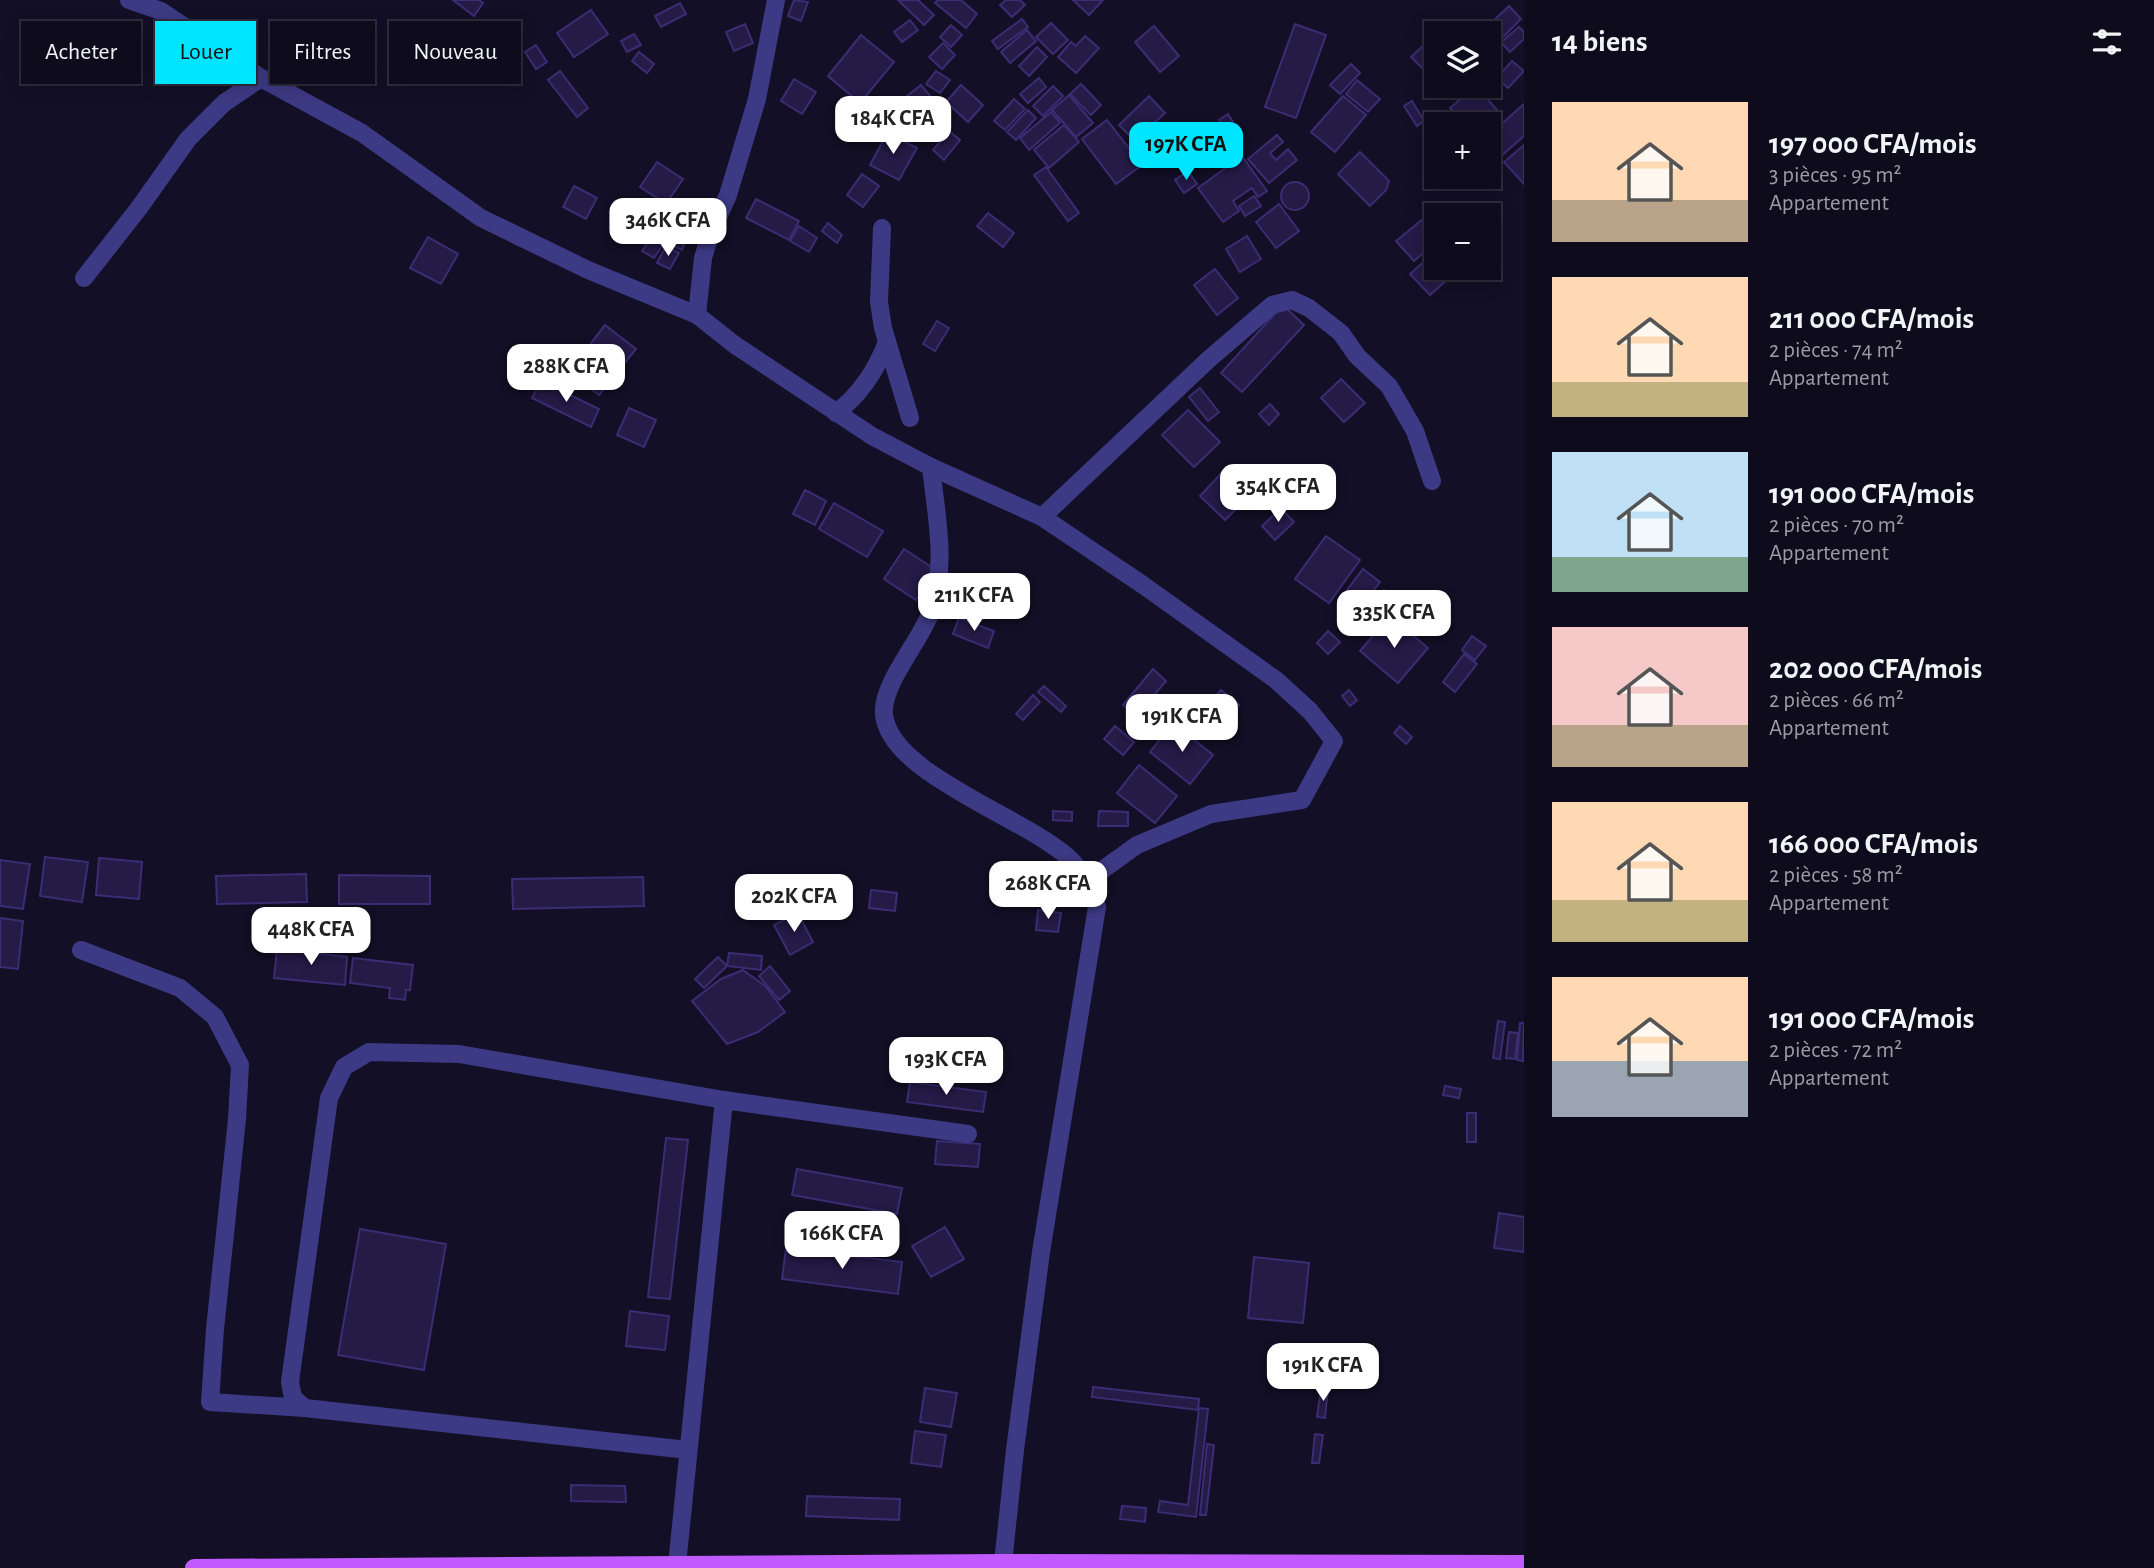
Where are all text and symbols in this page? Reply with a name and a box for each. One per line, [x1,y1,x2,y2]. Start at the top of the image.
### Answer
chip: Acheter [21,21,141,84]
chip: Louer [155,21,256,84]
chip: Filtres [270,21,375,84]
chip: Nouveau [389,21,521,84]
map controls [1424,21,1501,280]
button: layers [1424,21,1501,98]
icon: filters [2088,23,2126,61]
text: 14 biens [1552,27,1648,57]
pin: 184K CFA [821,96,965,156]
text: 184K CFA [851,107,935,130]
button: + [1424,112,1501,189]
pin: 197K CFA [1114,122,1258,182]
text: 197 000 CFA/mois [1769,129,1977,159]
icon: home [1608,130,1692,214]
text: 197K CFA [1145,133,1227,156]
text: 3 pièces · 95 m² [1769,164,1902,187]
text: Appartement [1769,192,1889,215]
pin: 346K CFA [596,198,740,258]
button: − [1424,203,1501,280]
text: 346K CFA [625,209,711,232]
text: 211 000 CFA/mois [1769,304,1974,334]
icon: home [1608,305,1692,389]
text: 2 pièces · 74 m² [1769,339,1903,362]
pin: 288K CFA [494,344,638,404]
text: 288K CFA [523,355,609,378]
text: Appartement [1769,367,1889,390]
pin: 354K CFA [1206,464,1350,524]
text: 354K CFA [1236,475,1320,498]
text: 191 000 CFA/mois [1769,479,1974,509]
icon: home [1608,480,1692,564]
text: 2 pièces · 70 m² [1769,514,1904,537]
text: Appartement [1769,542,1889,565]
pin: 211K CFA [902,574,1046,633]
text: 211K CFA [934,584,1014,607]
pin: 335K CFA [1322,590,1466,650]
text: 335K CFA [1353,601,1435,624]
text: 202 000 CFA/mois [1769,654,1982,684]
icon: home [1608,655,1692,739]
text: 2 pièces · 66 m² [1769,689,1904,712]
pin: 191K CFA [1110,694,1254,754]
text: 191K CFA [1142,705,1222,728]
text: Appartement [1769,717,1889,740]
text: 166 000 CFA/mois [1769,829,1978,859]
icon: home [1608,830,1692,914]
pin: 268K CFA [976,862,1120,921]
text: 2 pièces · 58 m² [1769,864,1903,887]
text: 268K CFA [1005,872,1091,895]
pin: 202K CFA [722,874,866,934]
text: 202K CFA [751,885,837,908]
text: Appartement [1769,892,1889,915]
pin: 448K CFA [239,908,383,967]
text: 448K CFA [268,918,355,941]
text: 191 000 CFA/mois [1769,1004,1974,1034]
icon: home [1608,1005,1692,1089]
pin: 193K CFA [874,1038,1018,1097]
text: 2 pièces · 72 m² [1769,1039,1902,1062]
text: 193K CFA [905,1048,987,1071]
text: Appartement [1769,1067,1889,1090]
pin: 166K CFA [770,1212,914,1271]
text: 166K CFA [800,1222,884,1245]
pin: 191K CFA [1251,1344,1395,1403]
text: 191K CFA [1283,1354,1363,1377]

